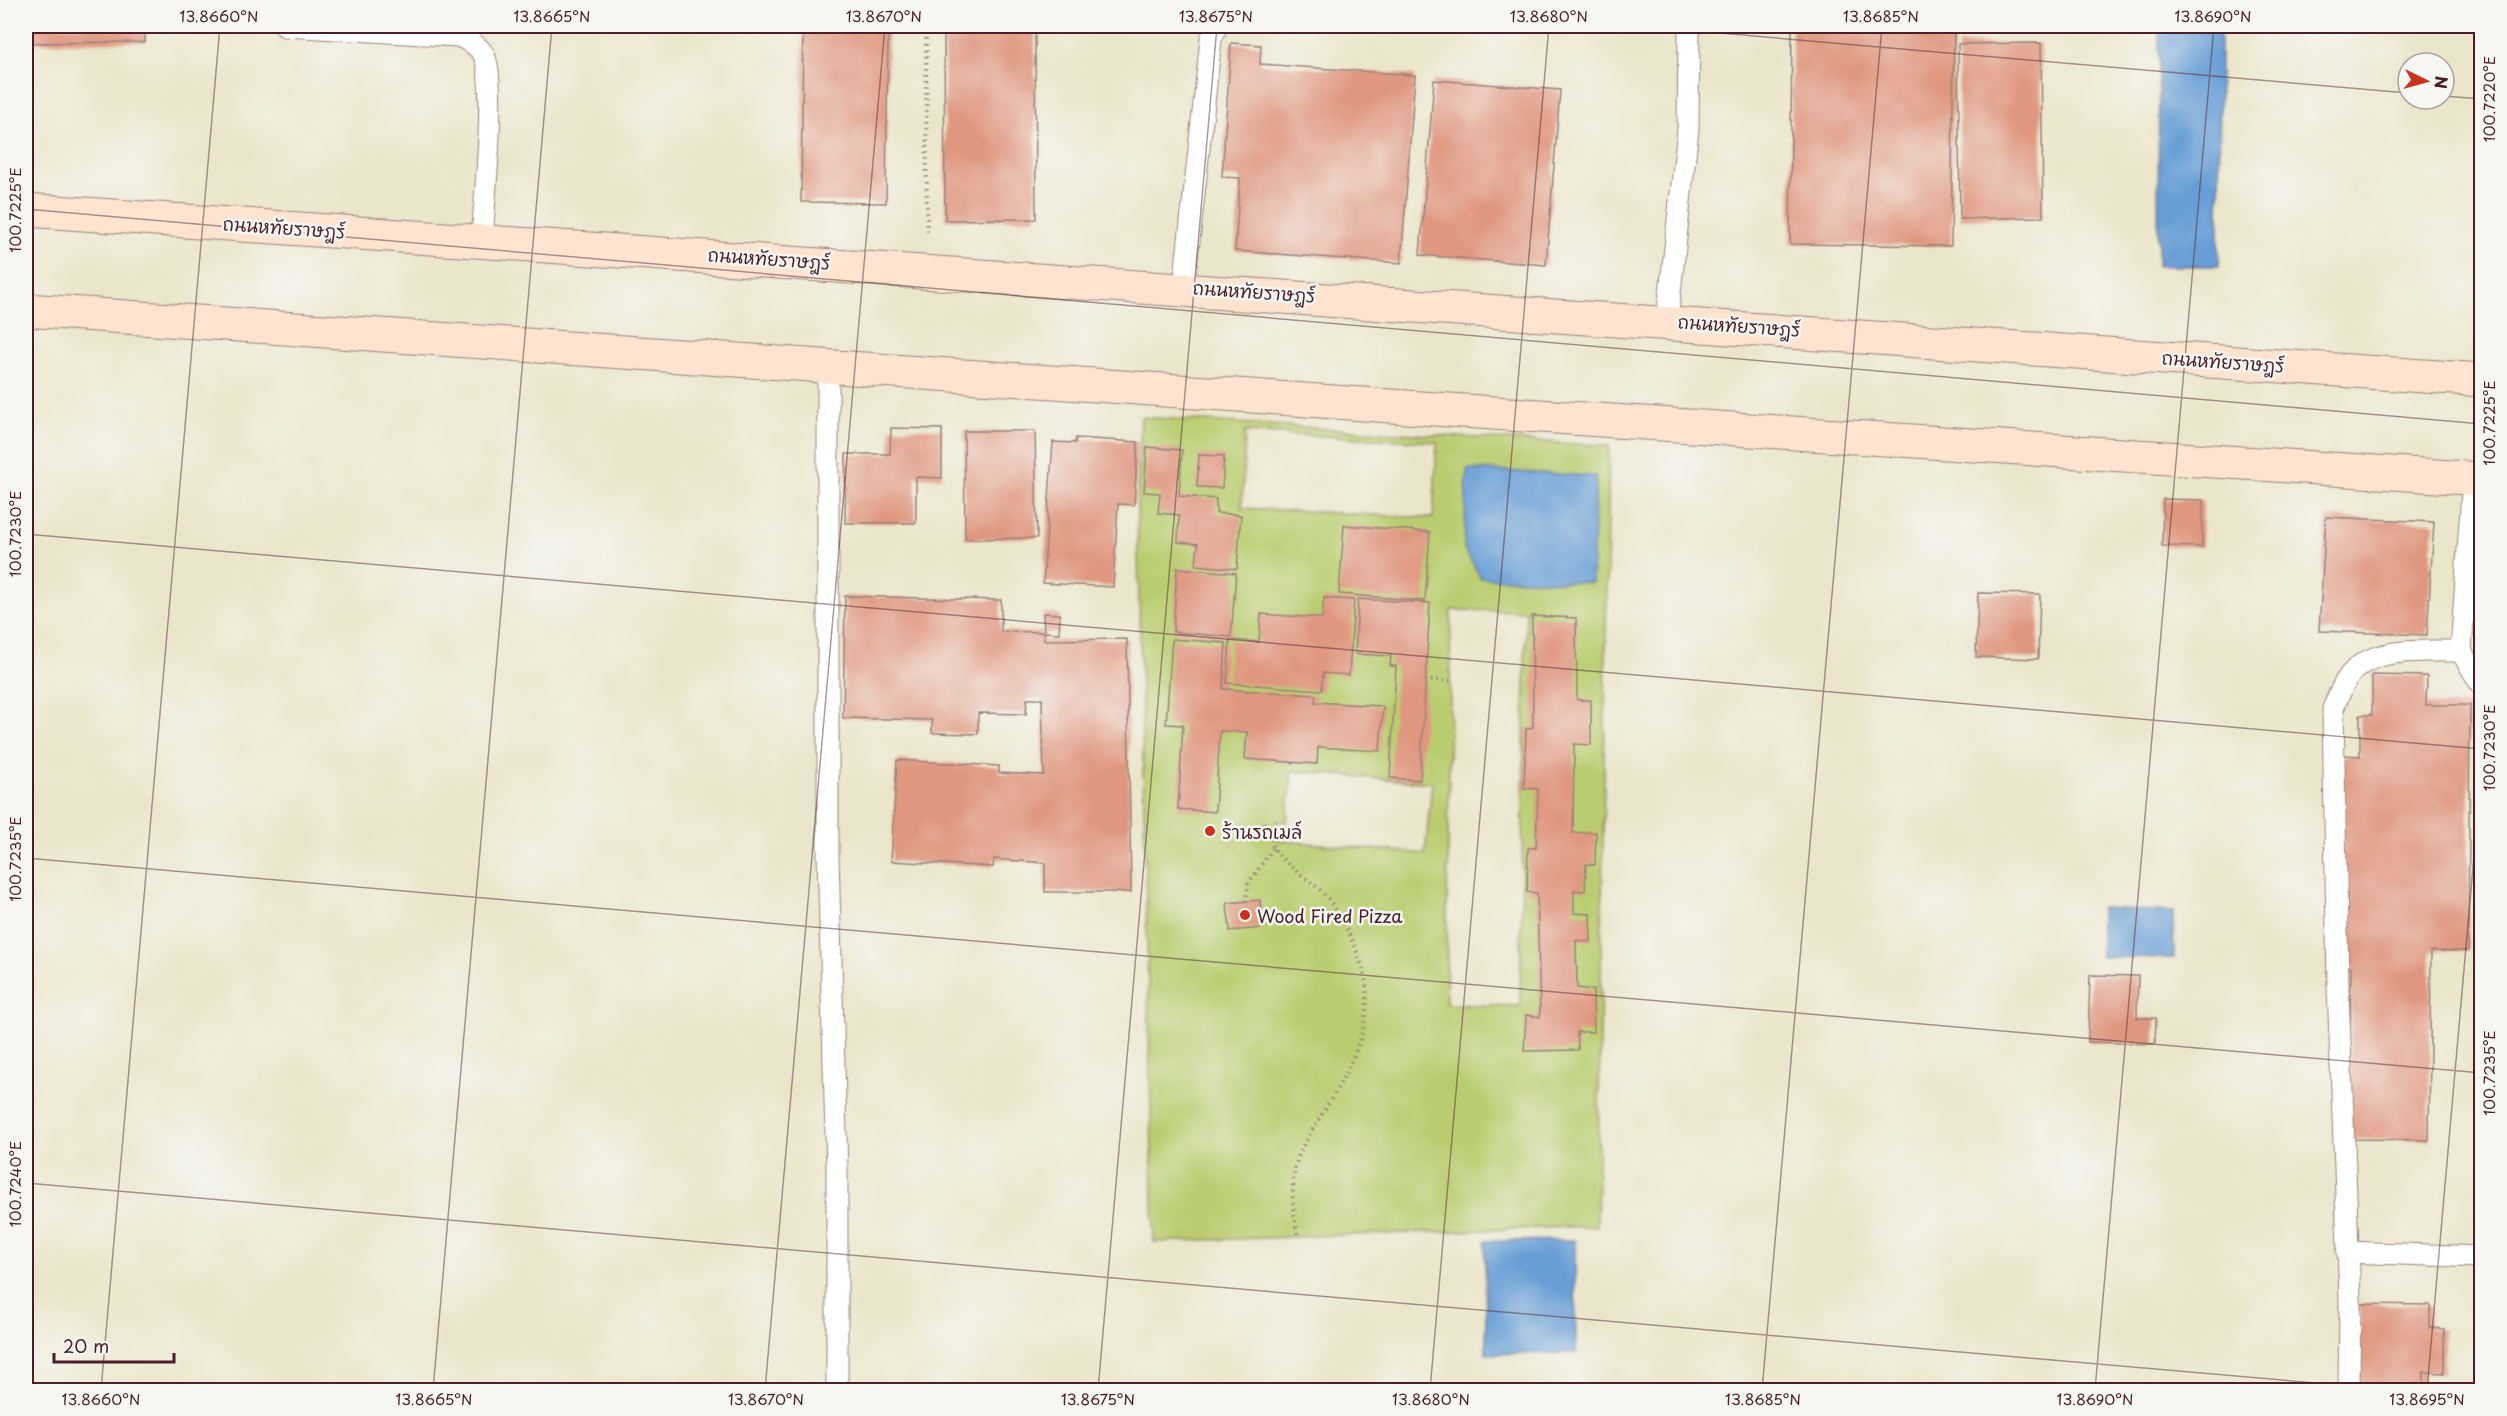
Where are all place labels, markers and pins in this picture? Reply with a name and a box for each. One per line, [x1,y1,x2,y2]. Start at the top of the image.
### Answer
place label: ร้านรถเมล์ [1222,818,1302,845]
marker: ร้านรถเมล์ [1203,824,1217,838]
place label: Wood Fired Pizza [1257,902,1403,929]
marker: Wood Fired Pizza [1238,908,1252,922]

